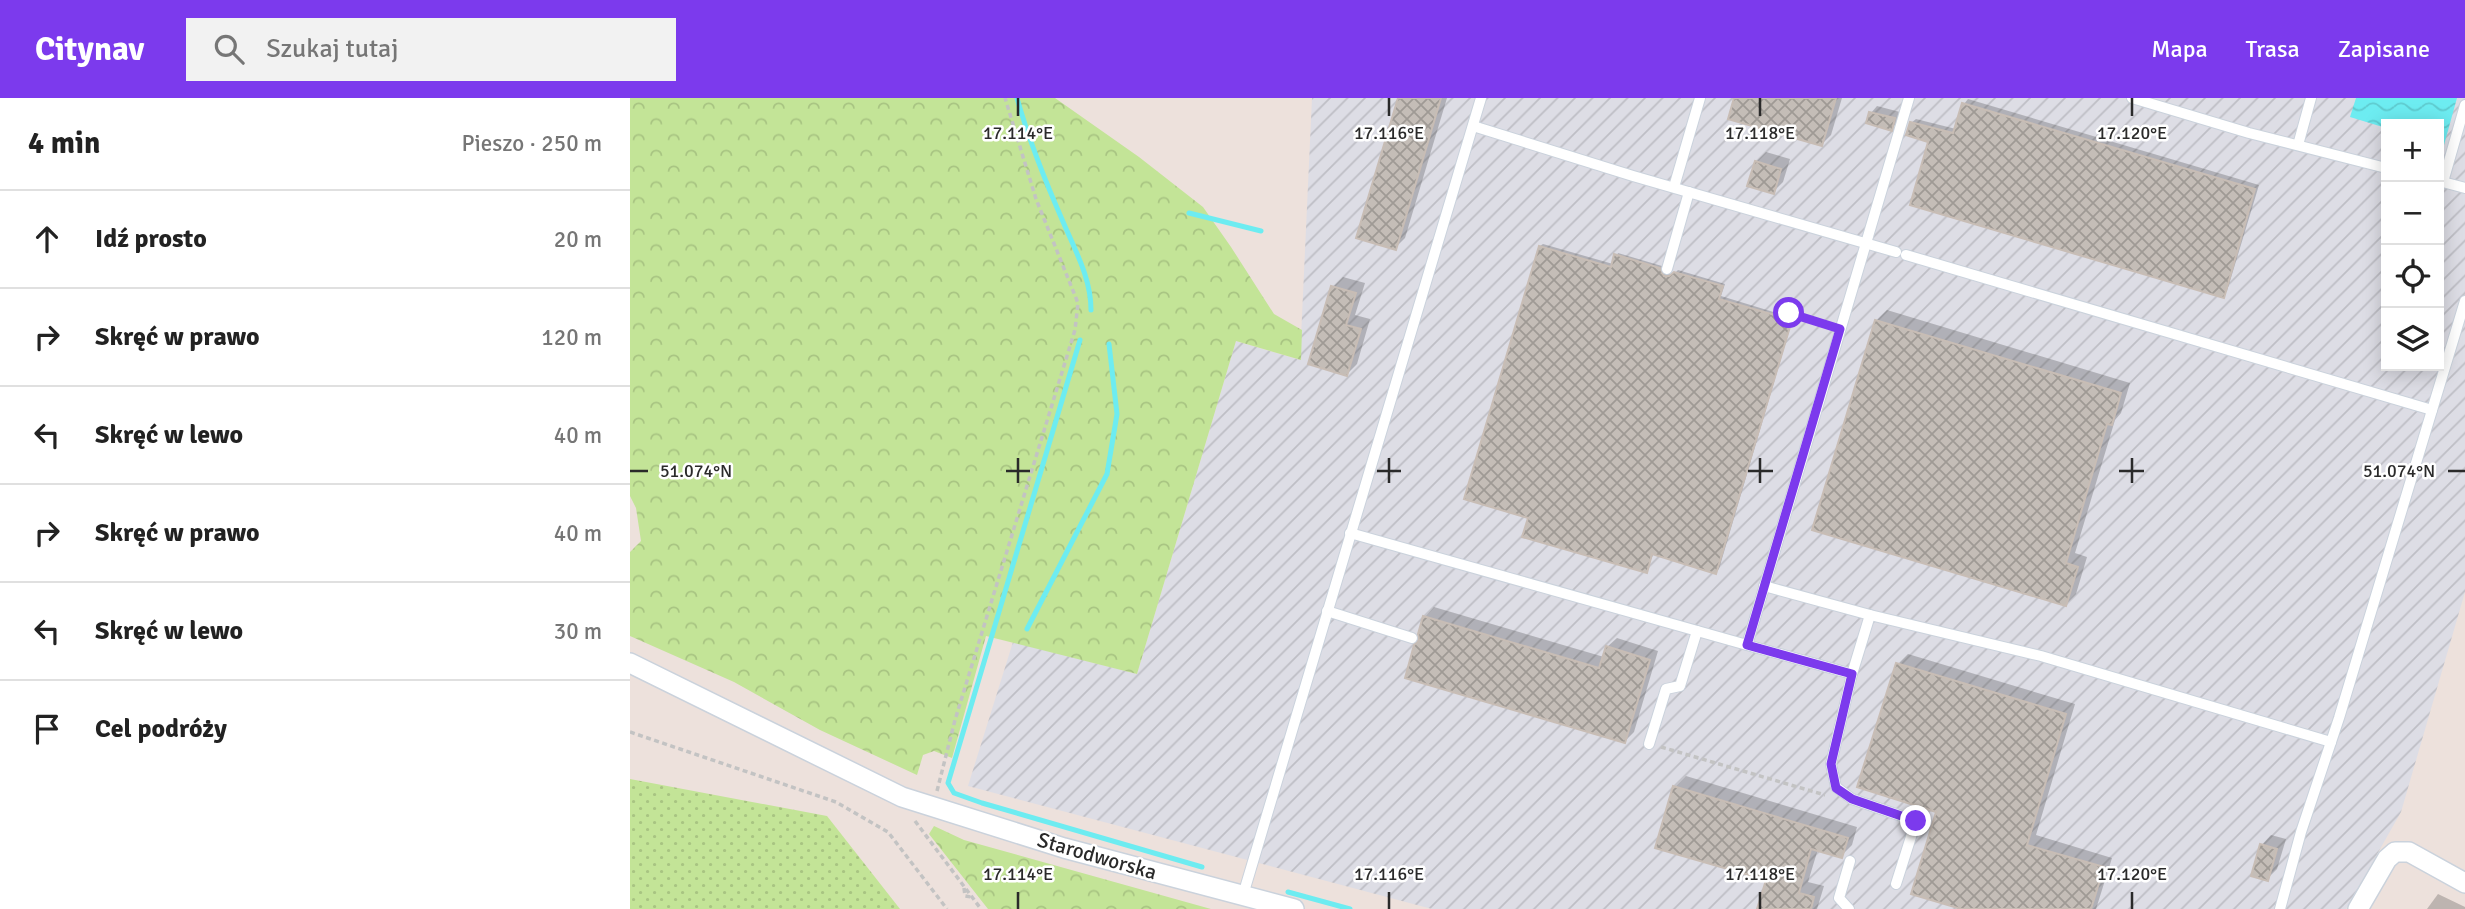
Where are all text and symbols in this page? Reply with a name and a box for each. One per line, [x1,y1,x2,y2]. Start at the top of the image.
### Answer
search box [186,18,676,81]
text: Citynav [35,29,144,70]
icon: search [210,30,248,68]
text: Szukaj tutaj [266,33,398,65]
text: Mapa [2151,34,2208,64]
text: Trasa [2246,34,2300,64]
text: Zapisane [2338,34,2430,64]
map controls [2381,119,2444,371]
button: + [2381,119,2444,182]
text: 17.114°E [983,122,1053,144]
text: 17.116°E [1354,122,1424,144]
text: 17.118°E [1725,122,1795,144]
text: 17.120°E [2097,122,2167,144]
text: 4 min [28,125,100,162]
text: Pieszo · 250 m [461,129,602,158]
button: − [2381,182,2444,245]
icon: ahead [28,220,66,258]
text: Idź prosto [95,223,207,255]
text: 20 m [554,225,602,254]
button: locate [2381,245,2444,308]
route start [1773,297,1804,328]
button: layers [2381,308,2444,371]
icon: right [28,318,66,356]
text: Skręć w prawo [95,321,260,353]
text: 120 m [541,323,602,352]
icon: left [28,416,66,454]
text: Skręć w lewo [95,419,243,451]
text: 40 m [554,421,602,450]
text: 51.074°N [660,460,732,482]
text: 51.074°N [2363,460,2435,482]
icon: right [28,514,66,552]
text: Skręć w prawo [95,517,260,549]
text: 40 m [554,519,602,548]
icon: left [28,612,66,650]
text: Skręć w lewo [95,615,243,647]
text: 30 m [554,617,602,646]
icon: arrive [28,710,66,748]
text: Cel podróży [95,713,227,745]
route end [1900,805,1931,836]
street label: Starodworska [1034,827,1160,885]
text: 17.114°E [983,863,1053,885]
text: 17.116°E [1354,863,1424,885]
text: 17.118°E [1725,863,1795,885]
text: 17.120°E [2097,863,2167,885]

